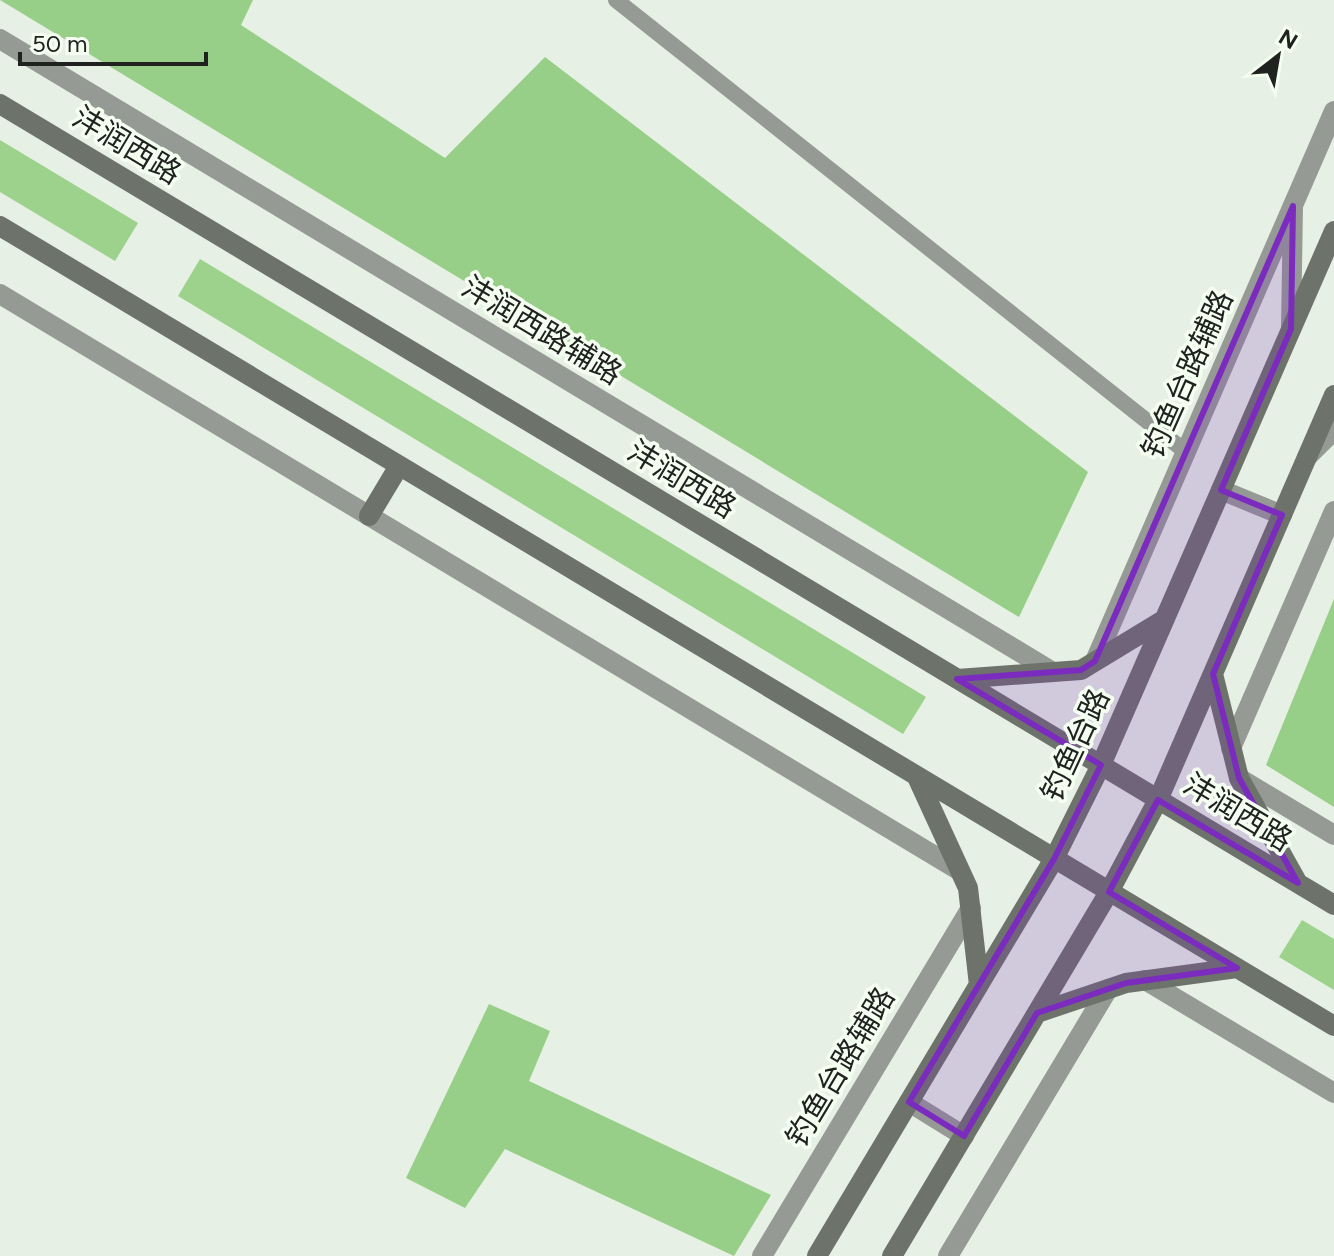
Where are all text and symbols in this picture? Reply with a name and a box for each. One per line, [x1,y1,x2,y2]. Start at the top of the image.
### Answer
scale bar [20,16,206,66]
north arrow [1238,16,1318,96]
text: N [1274,23,1302,55]
text: 50 m [32,29,88,58]
street label: 沣润西路 [66,98,188,192]
street label: 沣润西路辅路 [455,268,629,392]
street label: 钓鱼台路辅路 [1133,284,1241,464]
street label: 沣润西路 [621,432,743,526]
street label: 钓鱼台路 [1033,683,1117,807]
street label: 沣润西路 [1177,765,1299,859]
street label: 钓鱼台路辅路 [778,980,902,1154]

